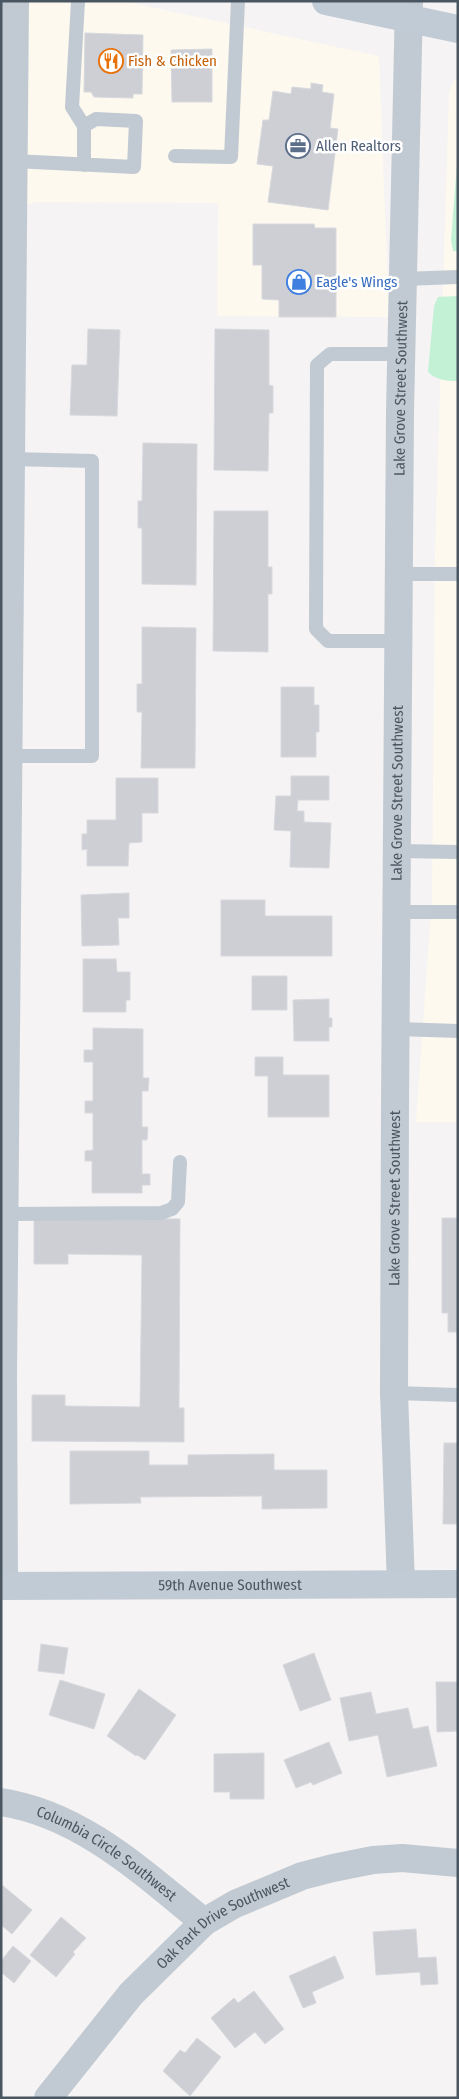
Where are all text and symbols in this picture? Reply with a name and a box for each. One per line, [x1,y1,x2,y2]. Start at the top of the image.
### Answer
restaurant icon: Fish & Chicken [98,48,124,74]
place label: Fish & Chicken [128,52,217,70]
office icon: Allen Realtors [285,133,311,159]
place label: Allen Realtors [316,137,401,155]
shop icon: Eagle's Wings [286,269,312,295]
place label: Eagle's Wings [316,273,397,291]
street label: Lake Grove Street Southwest [391,300,411,476]
street label: Lake Grove Street Southwest [388,705,407,881]
street label: Lake Grove Street Southwest [385,1110,404,1286]
street label: 59th Avenue Southwest [158,1576,302,1594]
street label: Columbia Circle Southwest [34,1802,180,1905]
street label: Oak Park Drive Southwest [153,1873,292,1973]

